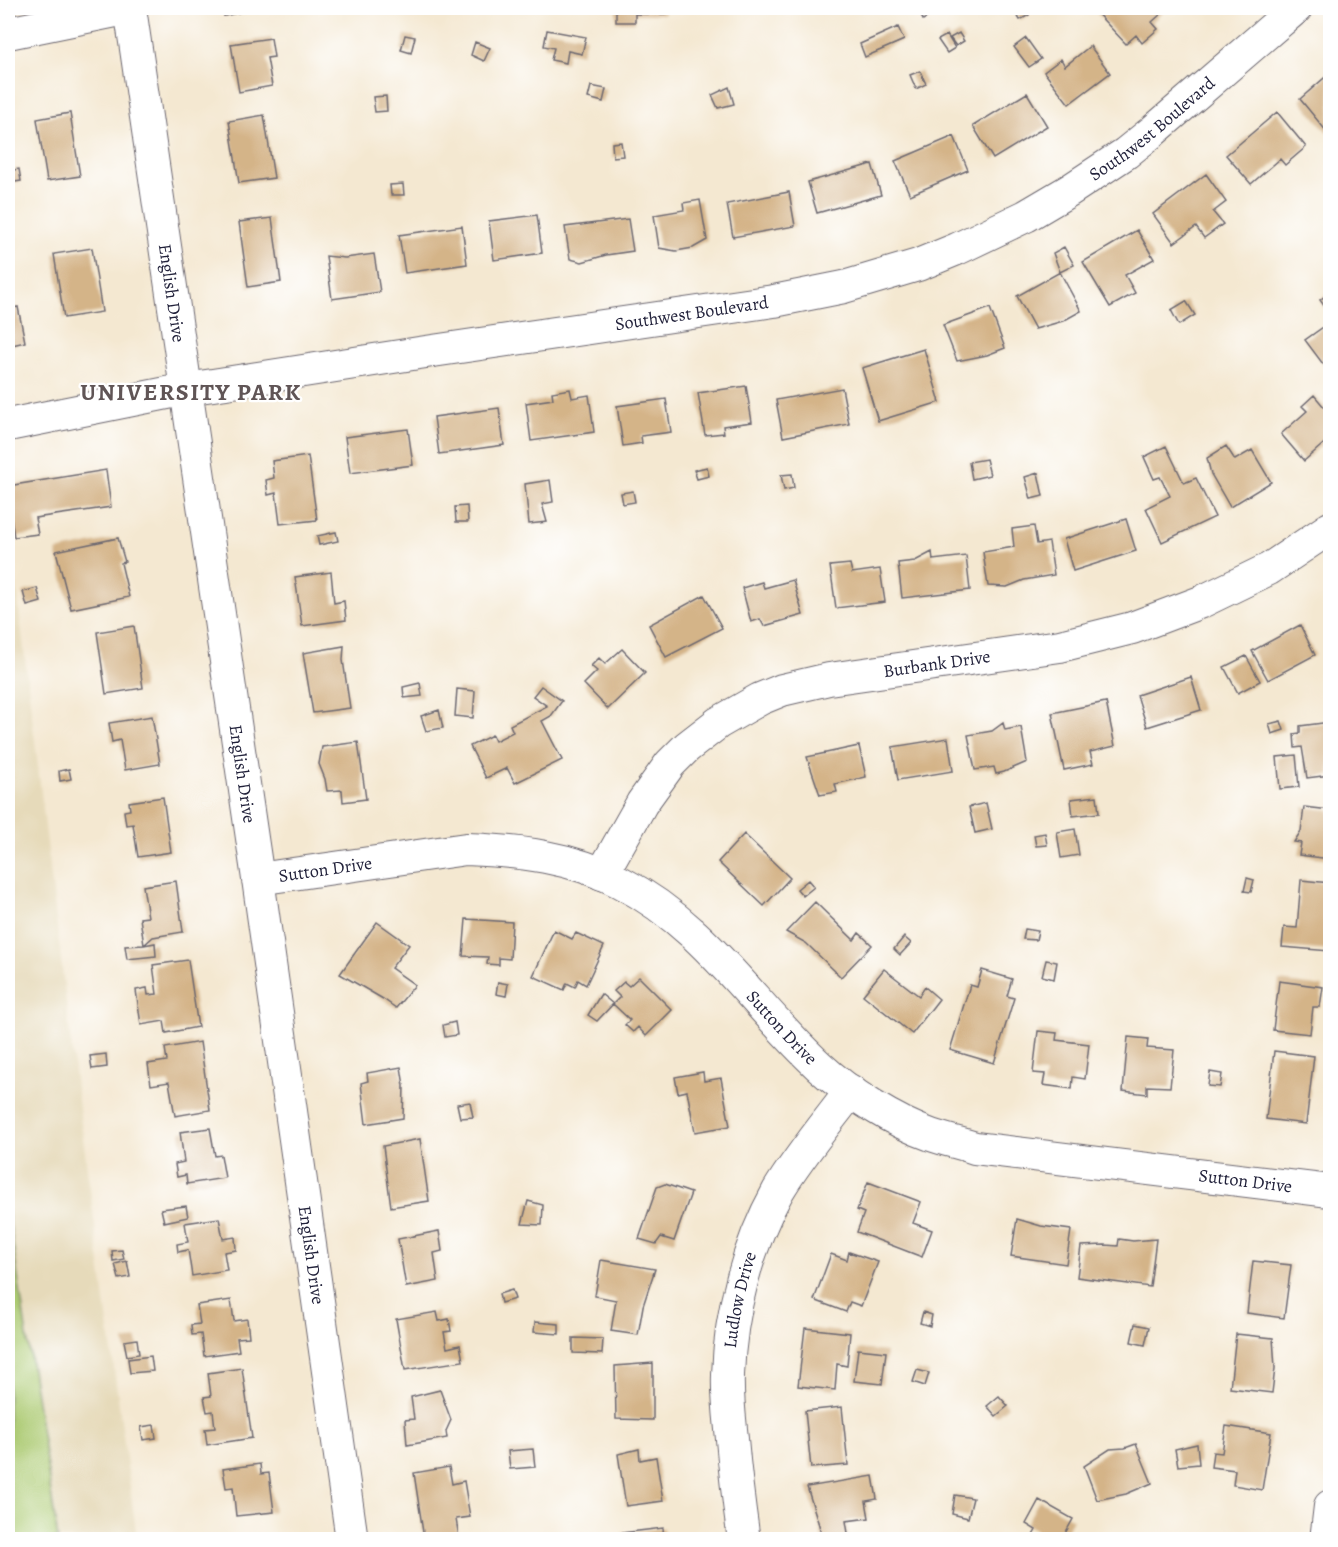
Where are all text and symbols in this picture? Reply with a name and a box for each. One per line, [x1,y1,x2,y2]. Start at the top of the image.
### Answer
street label: Southwest Boulevard [1084,71,1220,186]
street label: English Drive [153,242,191,344]
street label: Southwest Boulevard [613,290,770,336]
district label: UNIVERSITY PARK [80,376,302,408]
street label: Burbank Drive [882,644,992,683]
street label: English Drive [223,723,262,825]
street label: Sutton Drive [277,851,374,888]
street label: Sutton Drive [741,985,823,1070]
street label: Sutton Drive [1197,1163,1294,1198]
street label: English Drive [293,1204,330,1306]
street label: Ludlow Drive [718,1248,762,1349]

